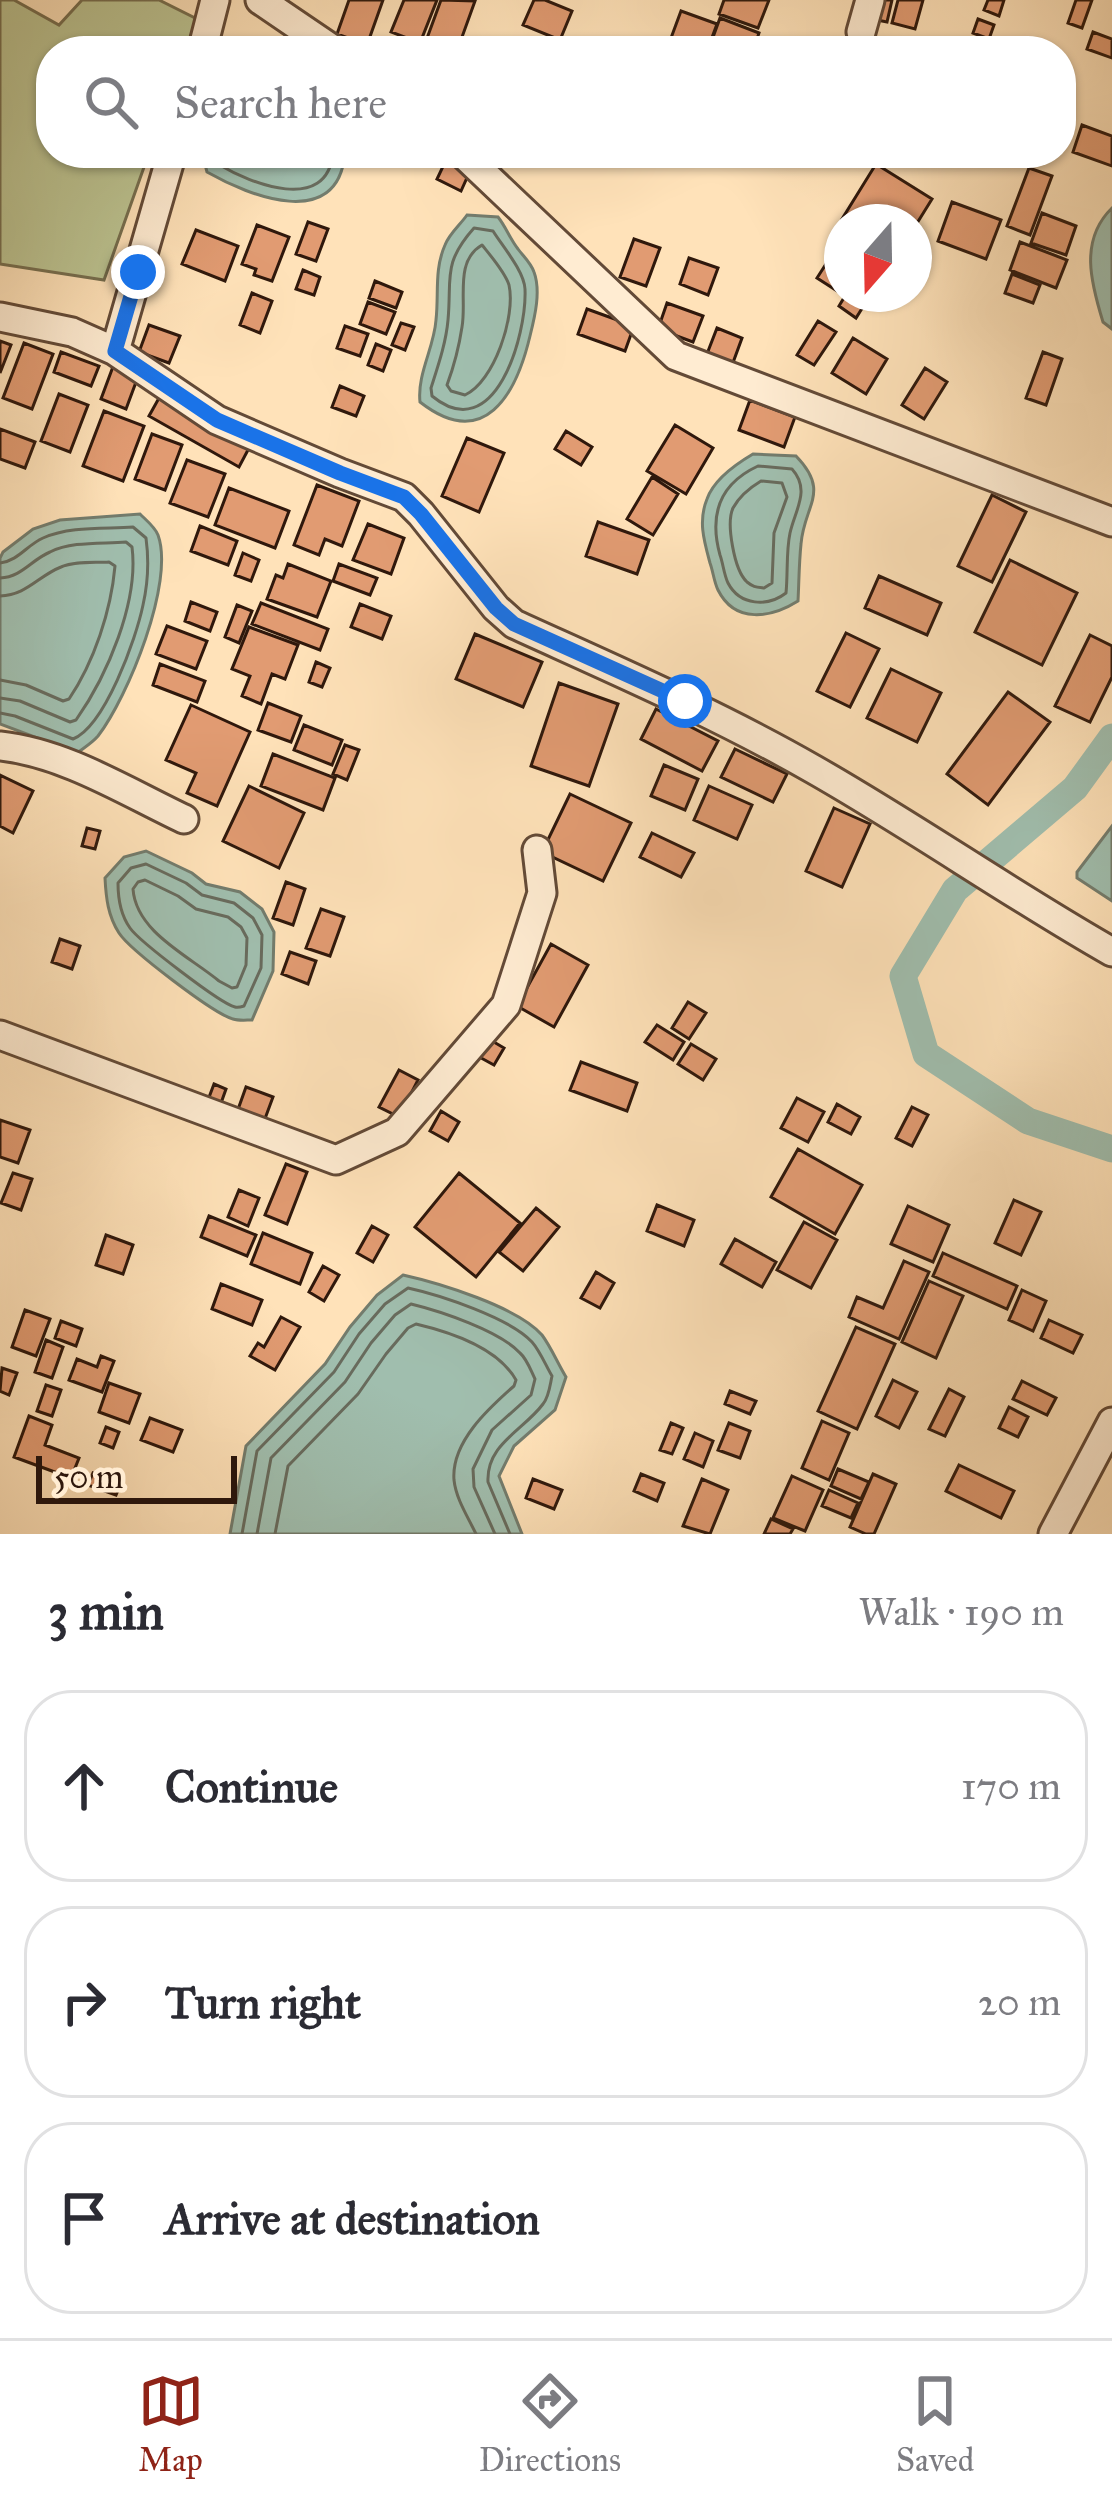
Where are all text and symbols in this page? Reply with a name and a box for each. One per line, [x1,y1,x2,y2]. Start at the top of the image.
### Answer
search box [36,36,1076,168]
icon: search [78,69,144,135]
text: Search here [174,75,387,130]
north arrow [824,204,932,312]
route end [111,245,165,299]
route start [658,674,712,728]
scale bar [36,1450,237,1503]
text: 50 m [54,1457,123,1497]
text: 3 min [48,1581,164,1643]
text: Walk · 190 m [858,1588,1064,1636]
icon: ahead [51,1753,117,1819]
text: Continue [165,1759,338,1814]
text: 170 m [961,1762,1061,1810]
icon: right [51,1969,117,2035]
text: Turn right [165,1975,361,2030]
text: 20 m [978,1978,1061,2026]
icon: arrive [51,2185,117,2251]
text: Arrive at destination [165,2191,540,2246]
tab: Map [138,2368,204,2480]
tab: Directions [479,2368,621,2480]
tab: Saved [896,2368,974,2480]

